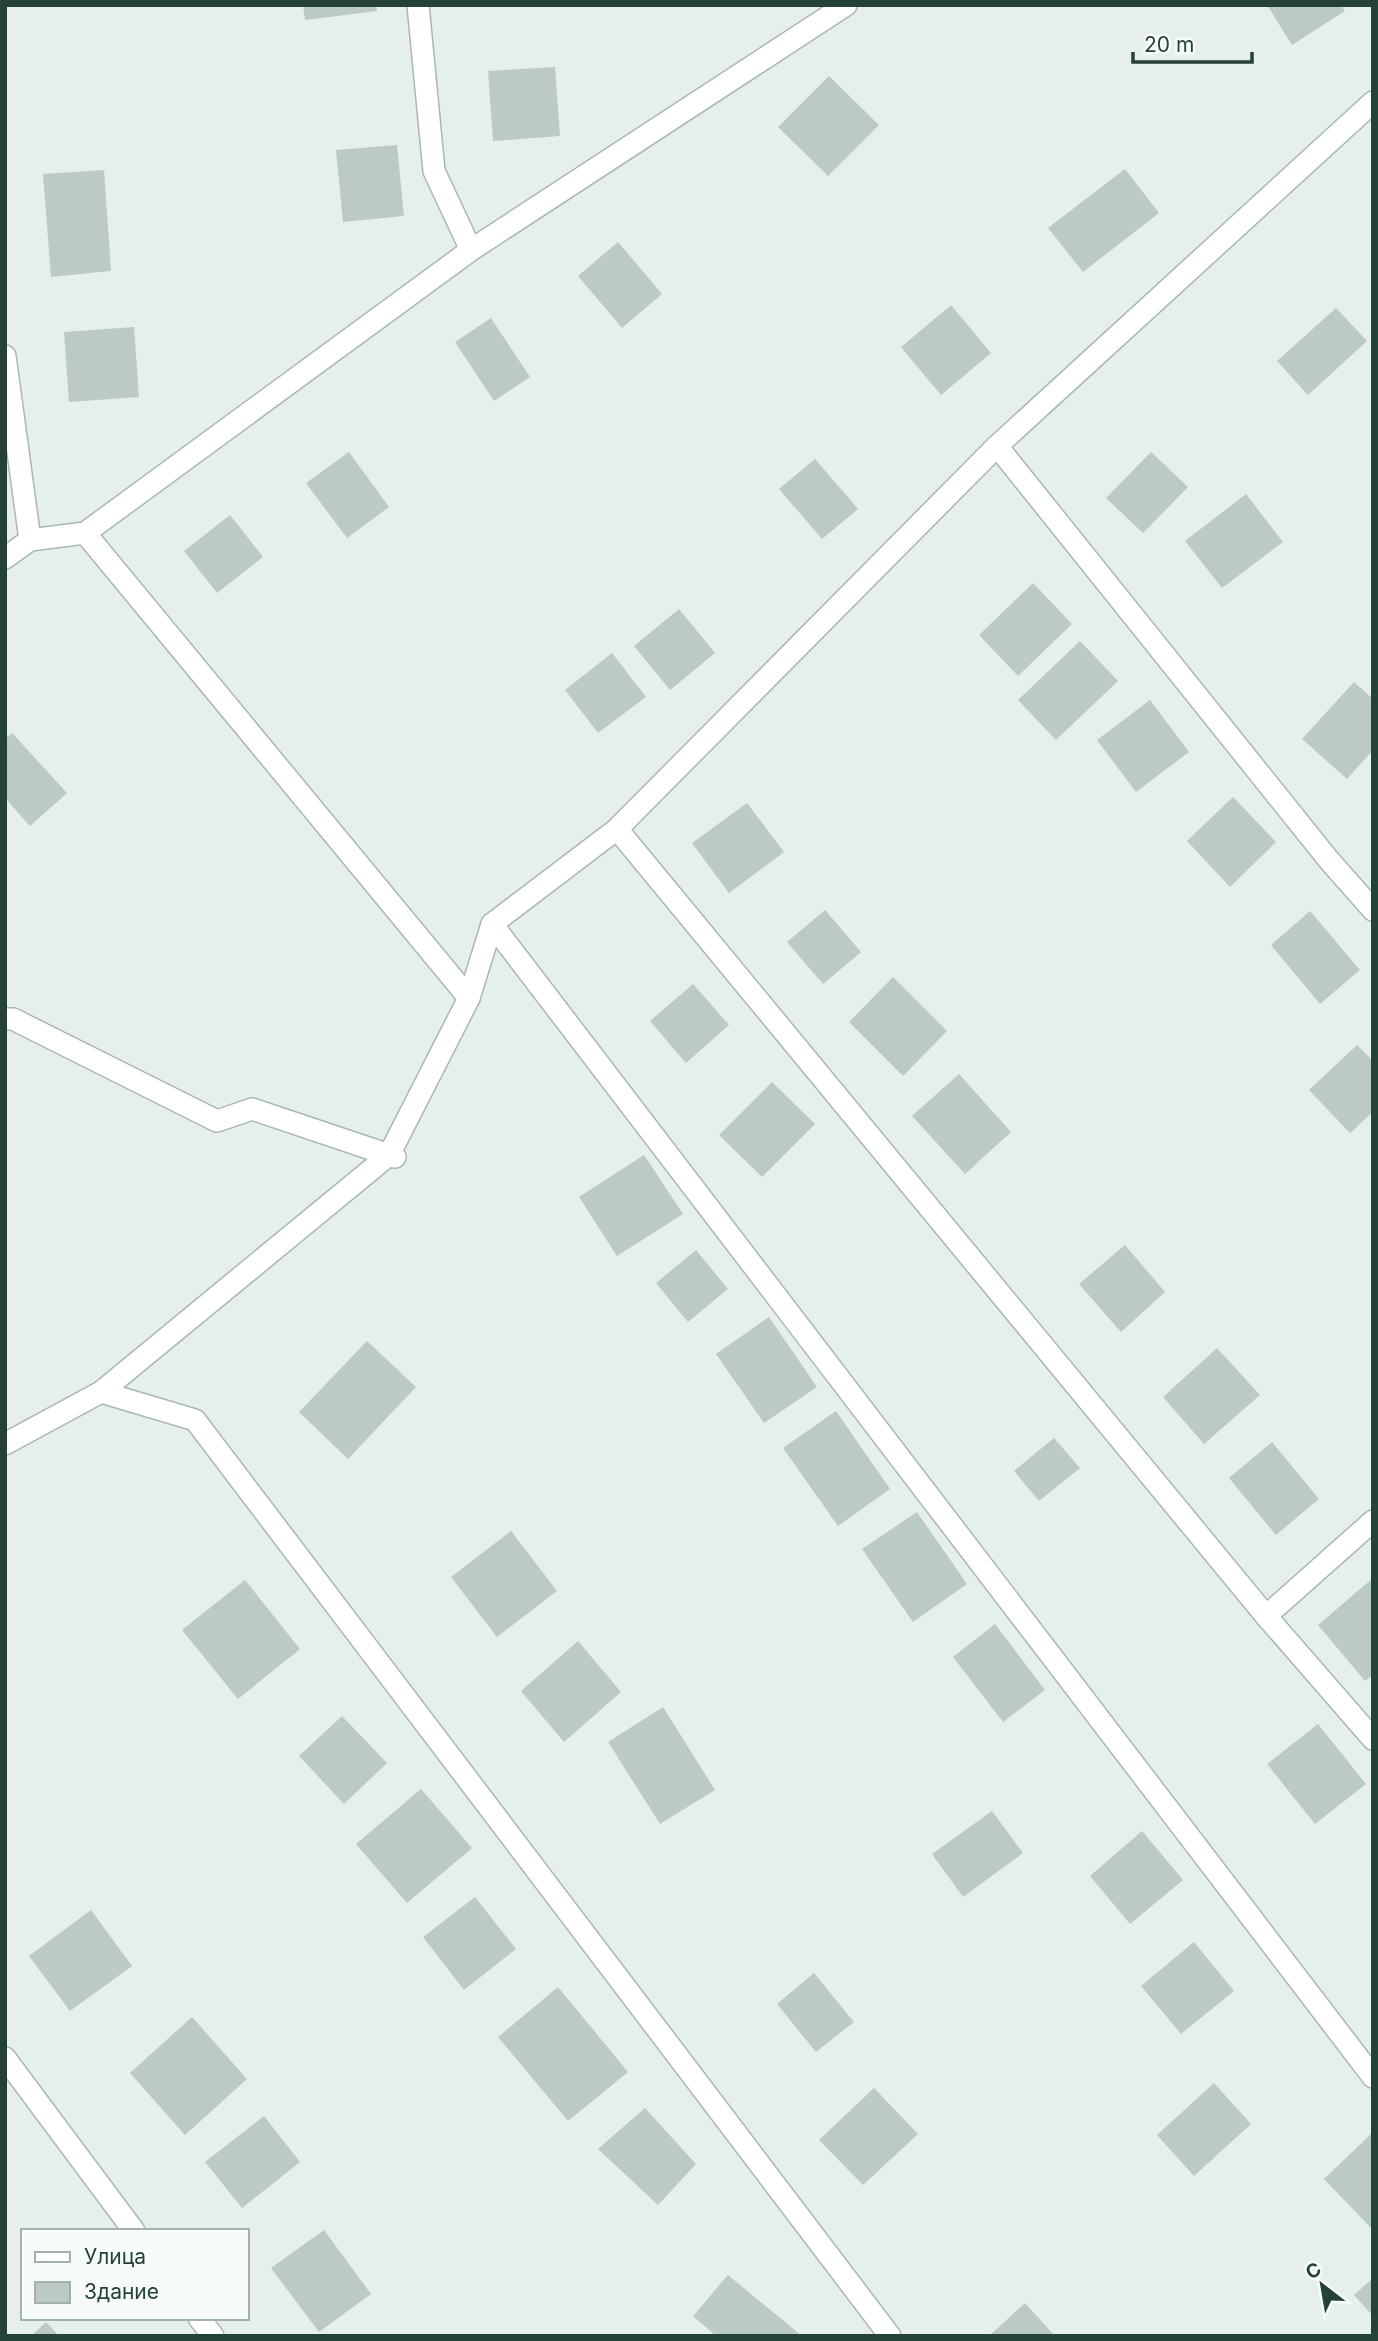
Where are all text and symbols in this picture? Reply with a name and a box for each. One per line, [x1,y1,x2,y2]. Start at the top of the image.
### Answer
scale bar [1133,21,1252,65]
text: 20 m [1144,32,1194,57]
legend [21,2229,248,2320]
text: Улица [84,2244,146,2269]
north arrow [1287,2250,1357,2320]
text: С [1302,2257,1325,2284]
text: Здание [84,2279,159,2304]

